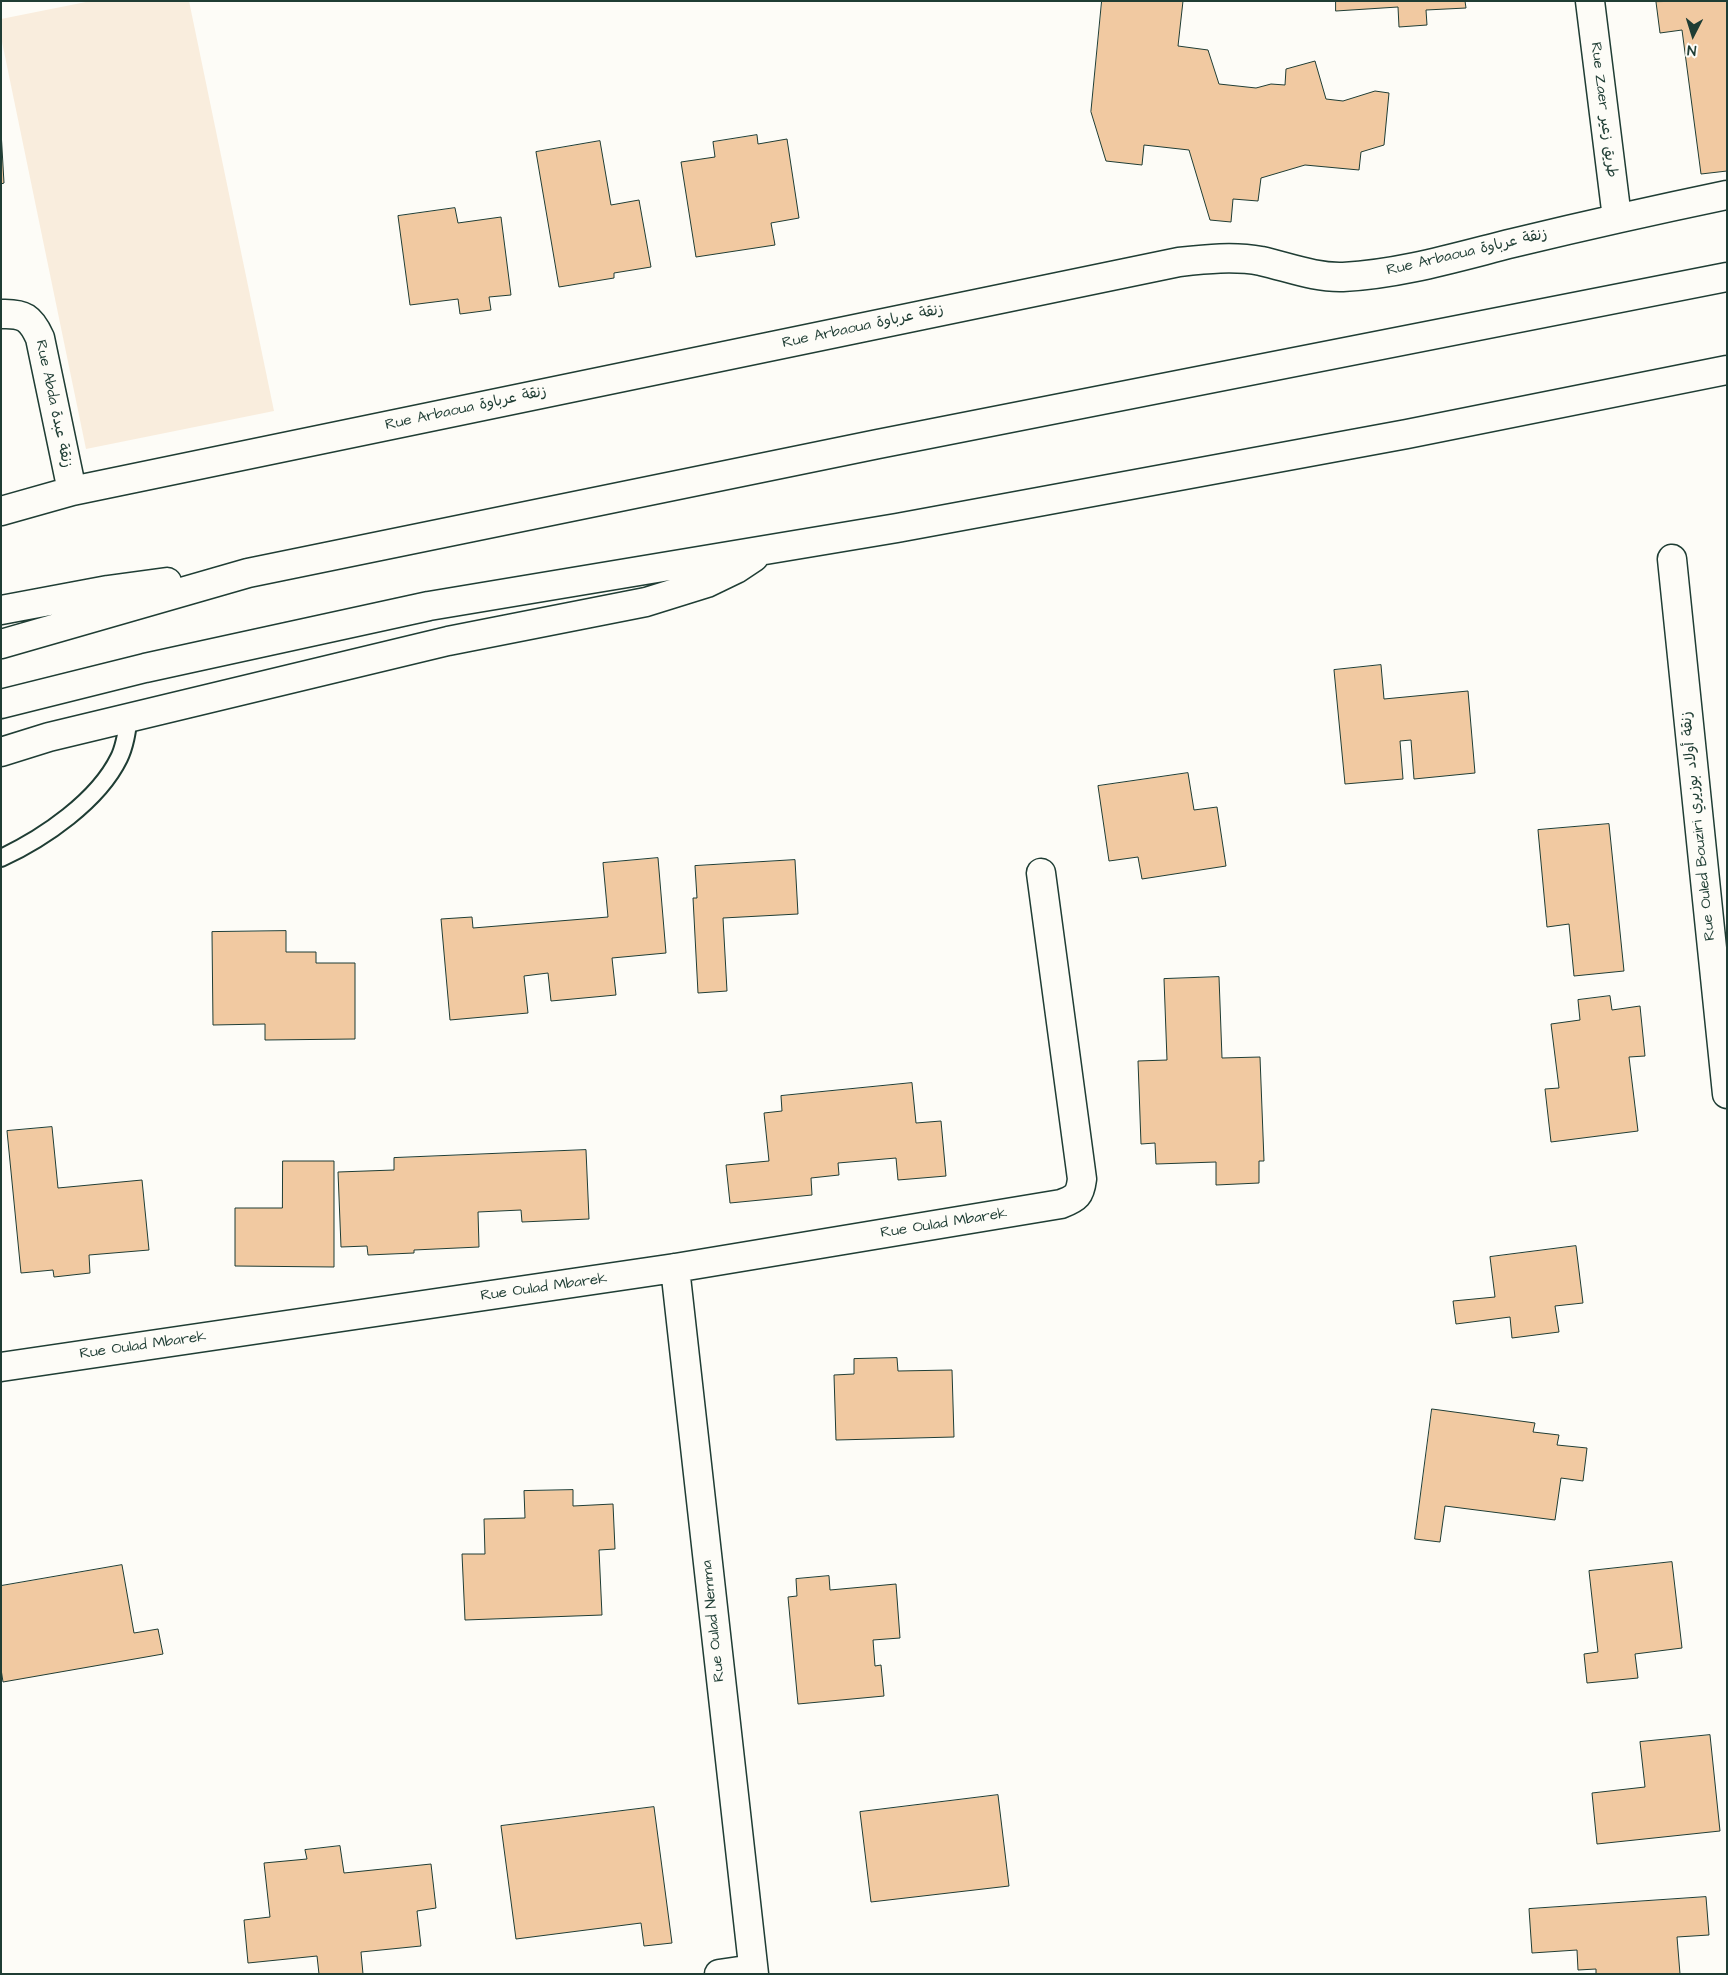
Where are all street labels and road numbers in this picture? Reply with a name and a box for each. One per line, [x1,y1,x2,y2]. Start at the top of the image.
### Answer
street label: Rue Zaer طريق زعير [1586,41,1620,179]
street label: Rue Arbaoua زنقة عرباوة [1385,226,1549,280]
street label: Rue Arbaoua زنقة عرباوة [781,301,945,353]
street label: Rue Abda زنقة عبدة [31,338,75,470]
street label: Rue Arbaoua زنقة عرباوة [384,383,548,435]
street label: Rue Ouled Bouziri زنقة أولاد بوزيري [1678,711,1720,941]
street label: Rue Oulad Mbarek [879,1205,1009,1243]
street label: Rue Oulad Mbarek [479,1270,609,1306]
street label: Rue Oulad Mbarek [78,1328,208,1364]
street label: Rue Oulad Nemma [699,1559,729,1683]

